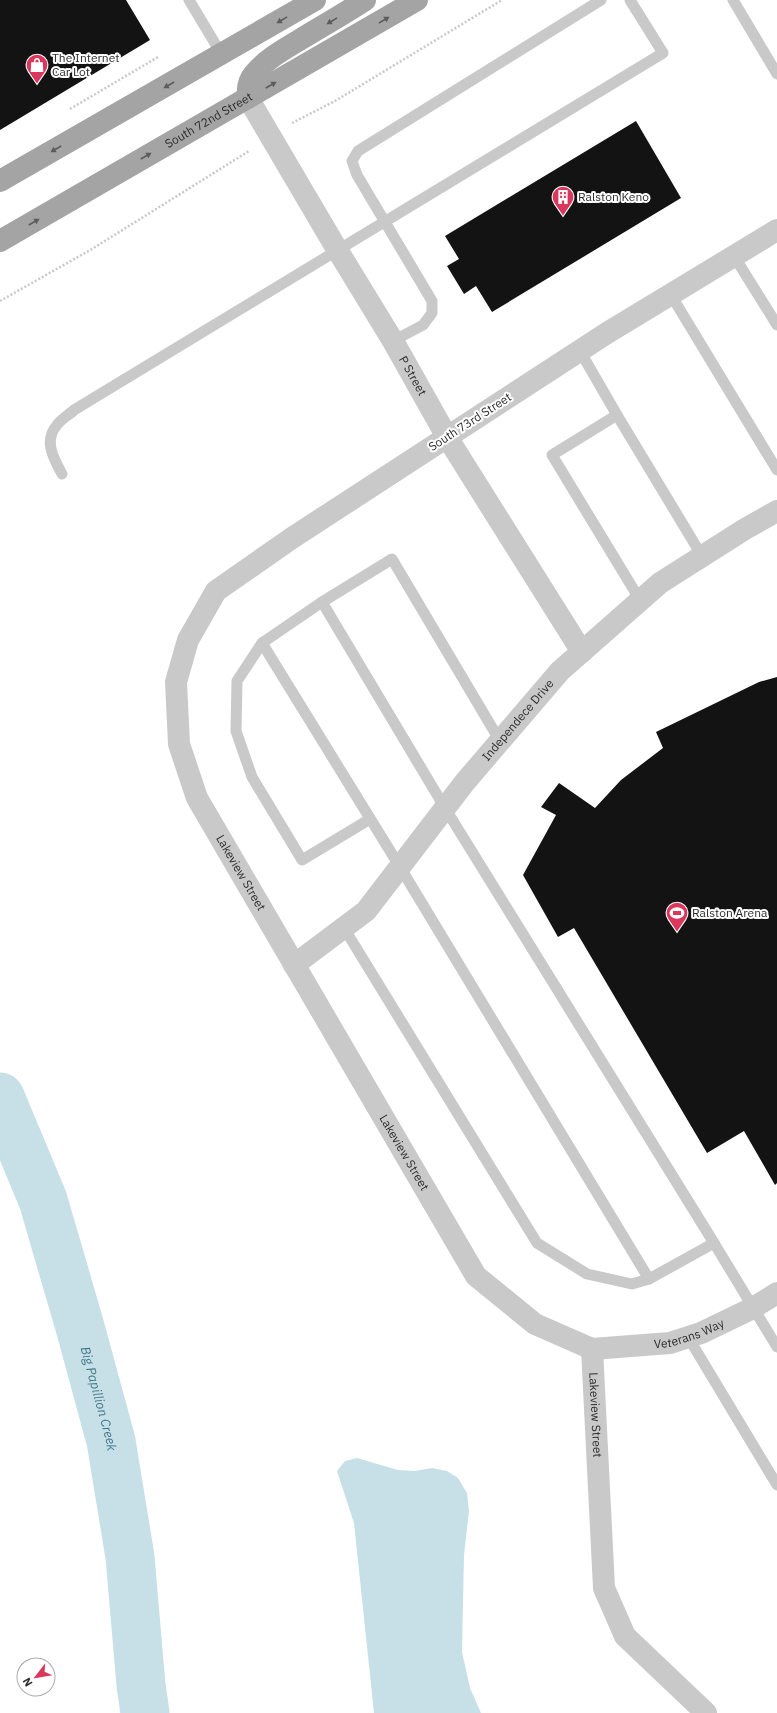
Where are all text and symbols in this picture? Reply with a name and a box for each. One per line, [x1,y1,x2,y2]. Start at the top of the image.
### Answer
one-way arrow [277,16,287,24]
one-way arrow [326,17,338,24]
one-way arrow [378,17,390,24]
place label: The Internet Car Lot [52,50,120,79]
shop icon: The Internet Car Lot [24,52,50,85]
one-way arrow [265,81,277,88]
one-way arrow [163,82,175,88]
street label: South 72nd Street [162,89,255,151]
one-way arrow [50,146,62,153]
one-way arrow [140,153,152,160]
building icon: Ralston Keno [550,184,576,217]
place label: Ralston Keno [578,189,649,204]
one-way arrow [28,218,40,225]
street label: P Street [396,353,430,398]
street label: South 73rd Street [425,389,514,454]
street label: Independece Drive [479,676,557,764]
street label: Lakeview Street [213,832,269,913]
sports icon: Ralston Arena [664,900,690,933]
place label: Ralston Arena [692,905,768,920]
street label: Lakeview Street [376,1112,432,1193]
street label: Veterans Way [653,1315,726,1351]
water label: Big Papillion Creek [77,1345,121,1452]
street label: Lakeview Street [586,1372,605,1458]
north arrow [16,1657,56,1697]
text: N [19,1675,35,1689]

